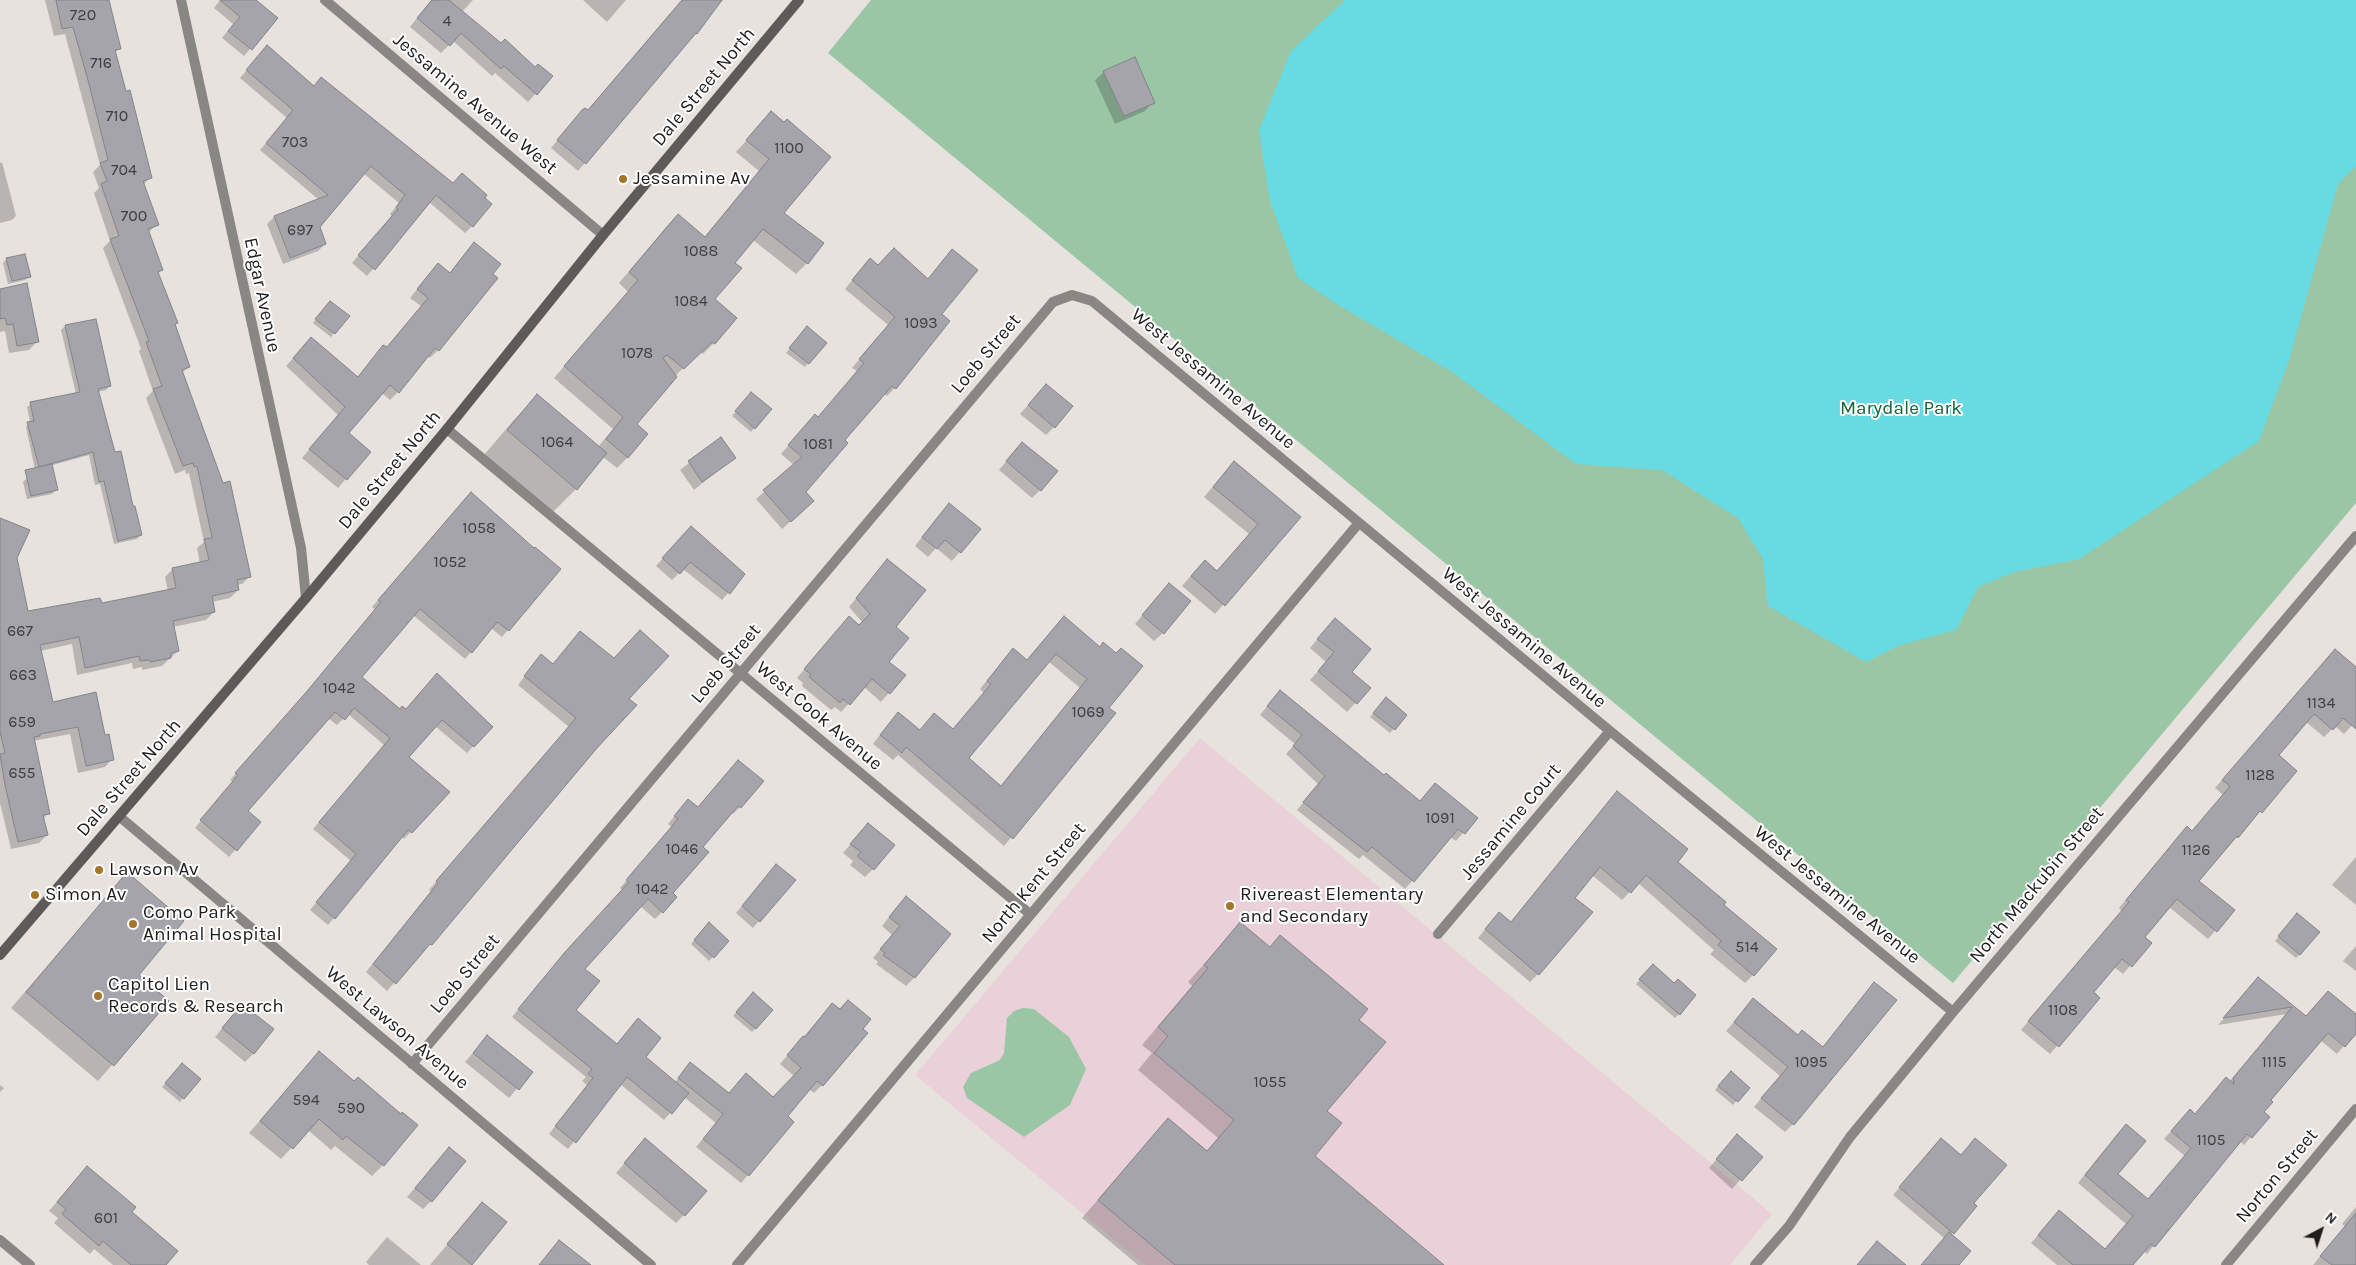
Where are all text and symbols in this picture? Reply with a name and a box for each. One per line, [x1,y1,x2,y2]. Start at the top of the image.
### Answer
house number: 720 [70,5,96,25]
house number: 4 [443,11,451,31]
street label: Dale Street North [648,23,760,151]
street label: Jessamine Avenue West [388,29,562,179]
house number: 716 [90,53,112,73]
house number: 710 [106,106,128,126]
house number: 703 [282,132,308,152]
house number: 1100 [774,138,804,158]
house number: 704 [111,160,137,180]
place label: Jessamine Av [633,168,750,190]
marker: Jessamine Av [617,173,629,185]
house number: 700 [121,206,147,226]
house number: 697 [287,220,313,240]
street label: Edgar Avenue [239,235,285,355]
house number: 1088 [684,241,718,261]
house number: 1084 [674,291,708,311]
street label: West Jessamine Avenue [1126,304,1300,454]
street label: Loeb Street [946,310,1026,398]
house number: 1093 [904,313,938,333]
house number: 1078 [621,343,653,363]
park label: Marydale Park [1840,398,1962,420]
street label: Dale Street North [334,406,446,534]
house number: 1064 [541,432,573,452]
house number: 1081 [803,434,833,454]
house number: 1058 [462,518,496,538]
house number: 1052 [433,552,467,572]
street label: West Jessamine Avenue [1437,563,1611,713]
street label: Loeb Street [686,620,766,708]
house number: 667 [7,621,33,641]
street label: West Cook Avenue [751,657,887,775]
house number: 663 [9,665,37,685]
house number: 1042 [323,678,355,698]
house number: 1134 [2307,693,2335,713]
house number: 1069 [1071,702,1105,722]
house number: 659 [8,712,36,732]
street label: Dale Street North [72,715,186,841]
street label: Jessamine Court [1456,759,1566,885]
house number: 655 [8,763,36,783]
house number: 1128 [2245,765,2275,785]
street label: North Mackubin Street [1965,802,2109,968]
house number: 1091 [1425,808,1455,828]
street label: North Kent Street [977,818,1091,948]
street label: West Jessamine Avenue [1749,821,1925,969]
house number: 1046 [666,839,698,859]
house number: 1126 [2181,840,2211,860]
place label: Lawson Av [109,859,198,881]
marker: Lawson Av [93,864,105,876]
house number: 1042 [636,879,668,899]
place label: Simon Av [45,884,126,906]
place label: Rivereast Elementary and Secondary [1240,884,1423,928]
marker: Simon Av [29,889,41,901]
marker: Rivereast Elementary and Secondary [1224,900,1236,912]
place label: Como Park Animal Hospital [143,902,282,946]
marker: Como Park Animal Hospital [127,918,139,930]
street label: Loeb Street [425,930,505,1018]
house number: 514 [1735,937,1759,957]
street label: West Lawson Avenue [321,961,473,1095]
place label: Capitol Lien Records & Research [108,974,284,1018]
marker: Capitol Lien Records & Research [92,990,104,1002]
house number: 1108 [2048,1000,2078,1020]
house number: 1095 [1794,1052,1828,1072]
house number: 1115 [2262,1052,2286,1072]
house number: 1055 [1254,1072,1286,1092]
house number: 594 [292,1090,320,1110]
house number: 590 [337,1098,365,1118]
street label: Norton Street [2231,1124,2323,1228]
house number: 1105 [2196,1130,2226,1150]
north arrow [2296,1205,2346,1255]
house number: 601 [94,1208,118,1228]
text: N [2322,1208,2340,1228]

